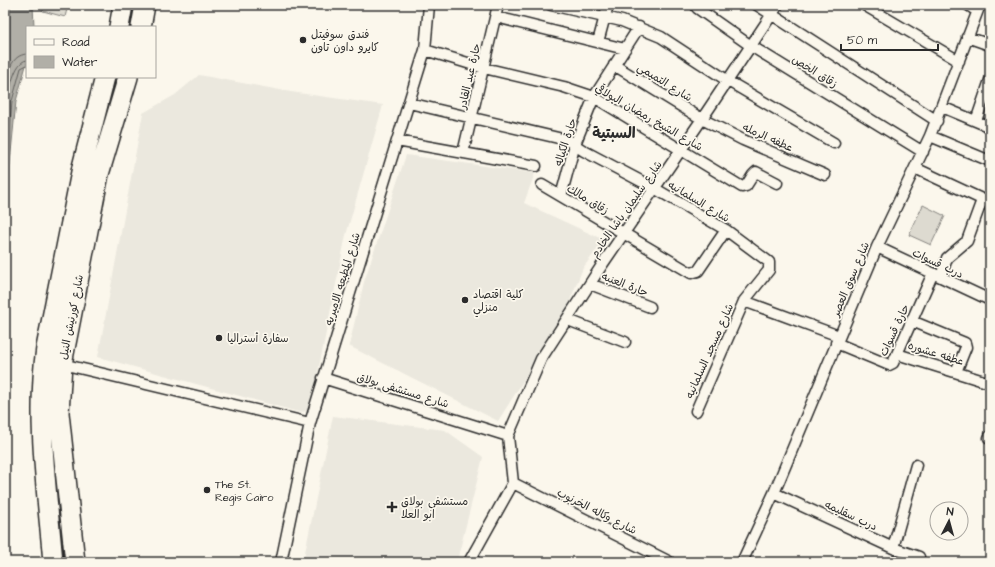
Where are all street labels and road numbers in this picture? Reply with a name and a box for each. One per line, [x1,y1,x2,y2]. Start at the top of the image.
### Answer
street label: حارة عبد القادر [454,42,484,111]
street label: زقاق الخص [789,52,840,91]
street label: شارع التميمي [633,60,695,108]
street label: شارع الشيخ رمضان البولاقي [592,80,705,155]
street label: حارة الكياله [551,116,580,168]
street label: عطفه الرمله [740,120,795,155]
street label: شارع سليمان باشا الخادم [587,158,667,262]
street label: شارع السلمانيه [664,177,733,227]
street label: زقاق مالك [564,181,612,218]
street label: شارع المطبعه الاميريه [321,231,365,328]
street label: شارع سوق العصر [828,240,874,320]
street label: درب قسوات [910,245,966,282]
street label: حارة العنبه [599,269,650,300]
street label: شارع كورنيش النيل [56,273,88,361]
street label: شارع مسجد السلمانيه [682,301,738,401]
street label: حارة قسوات [876,302,913,359]
street label: عطفه عشوره [906,338,966,369]
street label: شارع مستشفى بولاق [355,369,451,413]
street label: شارع وكاله الخرنوب [554,485,639,539]
street label: درب سقليمه [822,497,880,534]

